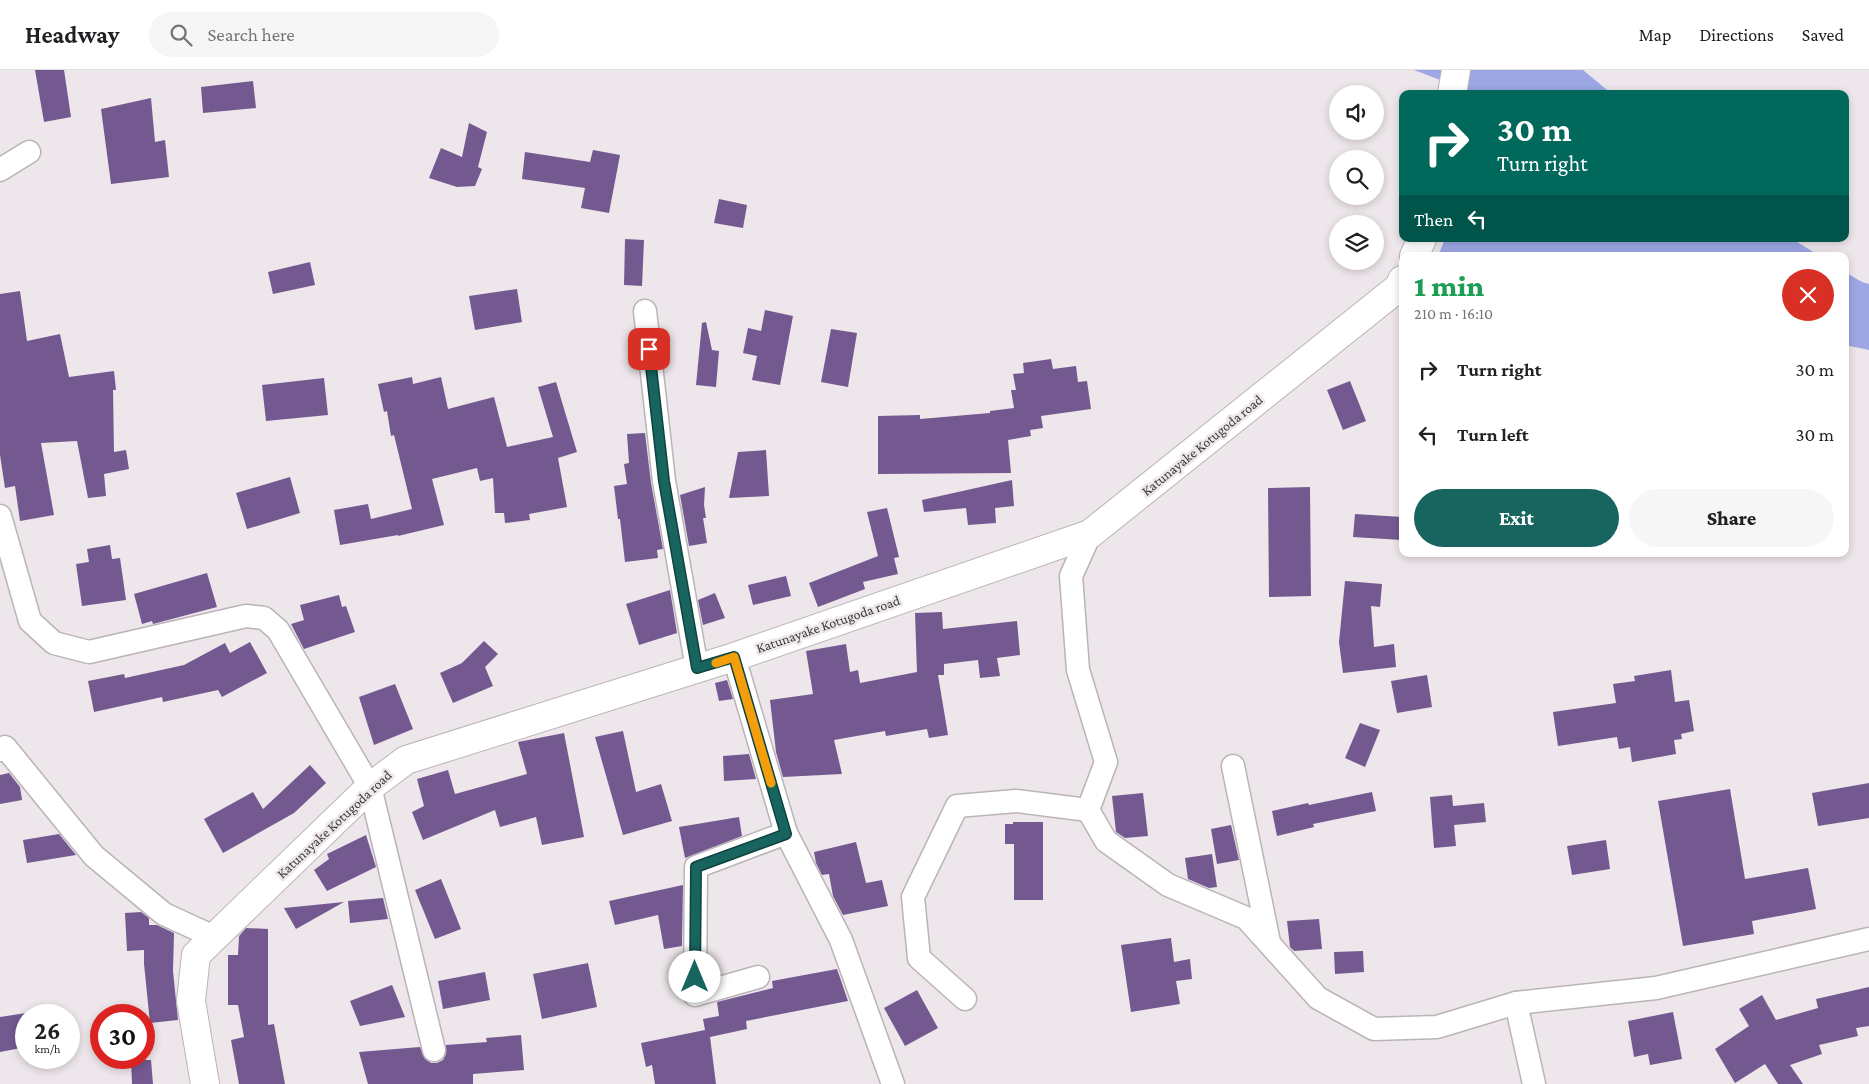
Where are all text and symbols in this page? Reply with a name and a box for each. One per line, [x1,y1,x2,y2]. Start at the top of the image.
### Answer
search box [149,12,499,57]
text: Headway [25,21,119,48]
icon: search [167,21,195,49]
text: Search here [207,24,295,45]
text: Map [1639,25,1671,45]
text: Directions [1699,25,1774,45]
text: Saved [1802,25,1844,45]
map controls [1329,85,1384,270]
button: sound [1329,85,1384,140]
icon: right [1414,110,1479,175]
text: 30 m [1497,110,1572,149]
button: search [1329,150,1384,205]
text: Turn right [1497,151,1588,176]
icon: left [1463,205,1491,233]
text: Then [1414,209,1453,230]
button: layers [1329,215,1384,270]
text: 1 min [1414,269,1484,302]
button: close [1782,269,1834,321]
text: 210 m · 16:10 [1414,305,1493,322]
pin [628,328,670,370]
icon: arrive [635,335,663,363]
icon: right [1414,356,1442,384]
text: Turn right [1457,359,1542,380]
text: 30 m [1795,359,1834,380]
street label: Katunayake Kotugoda road [1138,391,1266,499]
icon: left [1414,421,1442,449]
text: Turn left [1457,424,1529,445]
text: 30 m [1795,424,1834,445]
button: Exit [1414,489,1619,547]
button: Share [1629,489,1834,547]
street label: Katunayake Kotugoda road [754,592,903,656]
street label: Katunayake Kotugoda road [273,766,395,881]
position arrow [668,950,720,1002]
speed limit sign: 30 [90,1004,155,1069]
text: 26 [34,1017,61,1044]
text: km/h [35,1042,60,1056]

